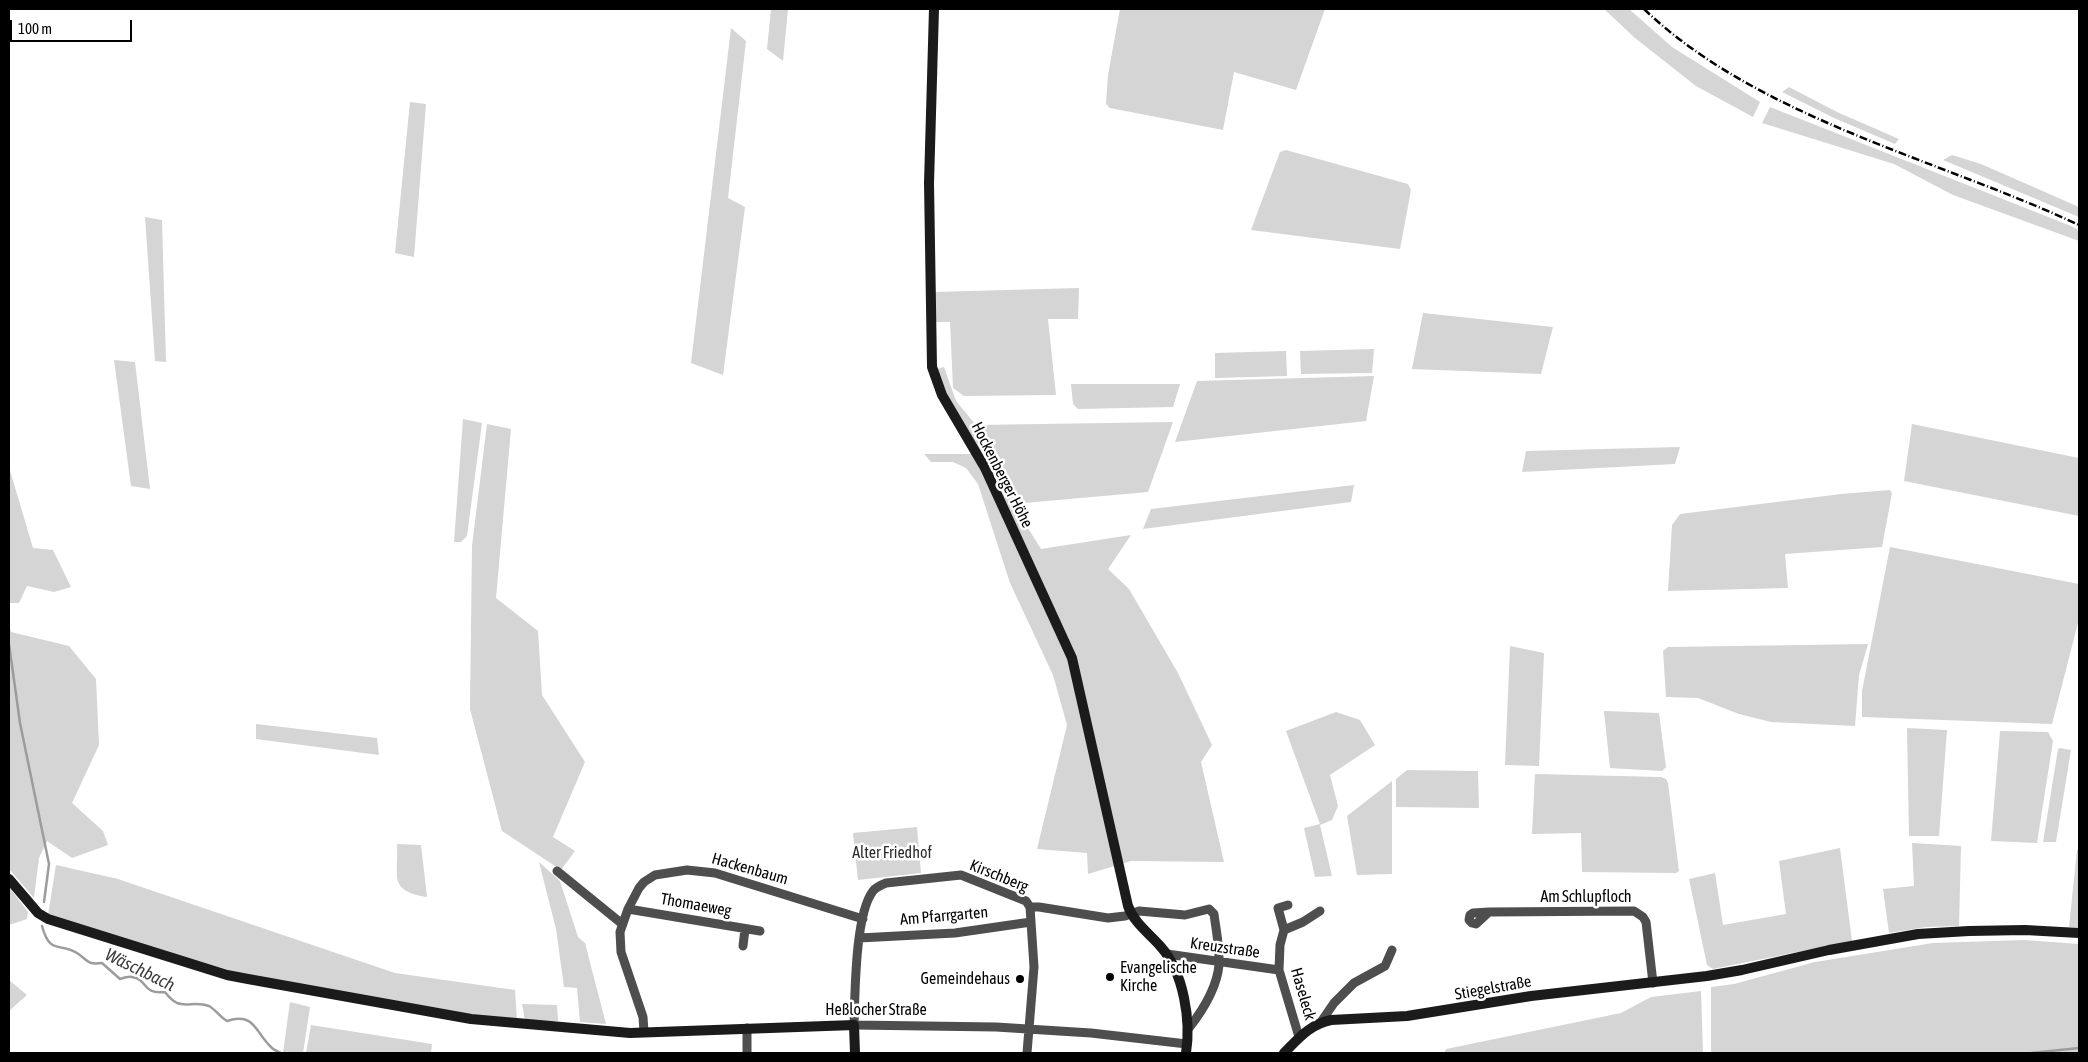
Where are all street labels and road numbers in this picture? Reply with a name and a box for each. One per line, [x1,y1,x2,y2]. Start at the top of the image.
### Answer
street label: Hockenberger Höhe [967,419,1037,531]
street label: Hackenbaum [710,849,790,889]
street label: Kirschberg [967,856,1031,896]
street label: Am Schlupfloch [1540,887,1632,907]
street label: Thomaeweg [659,889,733,921]
street label: Am Pfarrgarten [899,903,989,929]
street label: Kreuzstraße [1189,934,1261,962]
street label: Haseleck [1286,965,1320,1023]
street label: Stiegelstraße [1453,972,1533,1004]
street label: Heßlocher Straße [825,1000,927,1020]

